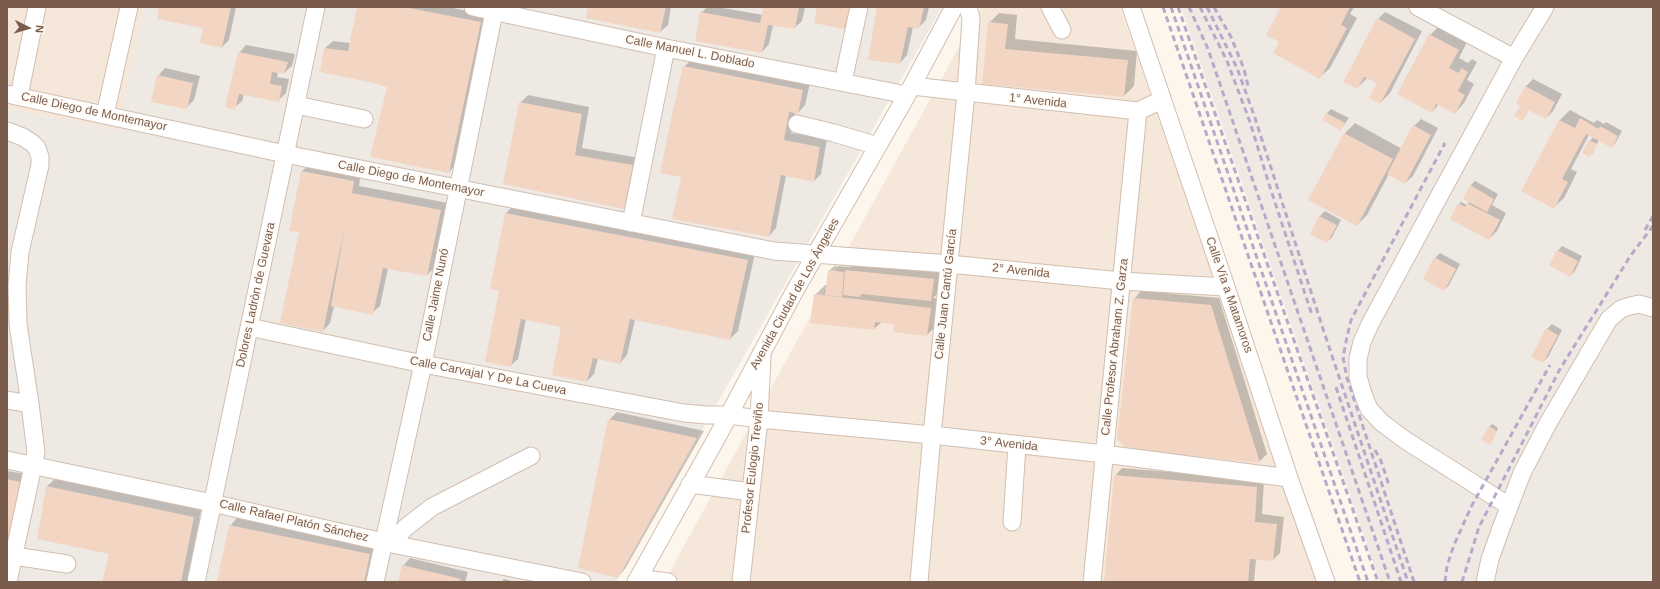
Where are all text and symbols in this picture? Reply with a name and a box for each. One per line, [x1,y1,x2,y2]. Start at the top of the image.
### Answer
north arrow [8,8,48,48]
text: N [34,25,46,34]
street label: Calle Manuel L. Doblado [624,32,756,72]
street label: Calle Diego de Montemayor [20,89,168,135]
street label: 1° Avenida [1008,91,1068,111]
street label: Calle Diego de Montemayor [337,158,485,200]
street label: Avenida Ciudad de Los Ángeles [747,216,843,372]
street label: Dolores Ladròn de Guevara [234,221,278,369]
street label: Calle Juan Cantú García [932,228,960,360]
street label: Calle Vía a Matamoros [1202,235,1256,355]
street label: Calle Jaime Nunó [420,247,452,343]
street label: Calle Profesor Abraham Z. Garza [1099,258,1131,436]
street label: 2° Avenida [991,261,1051,281]
street label: Calle Carvajal Y De La Cueva [408,354,568,398]
street label: Profesor Eulogio Treviño [739,402,767,534]
street label: 3° Avenida [979,434,1039,454]
street label: Calle Rafael Platón Sánchez [218,497,370,545]

